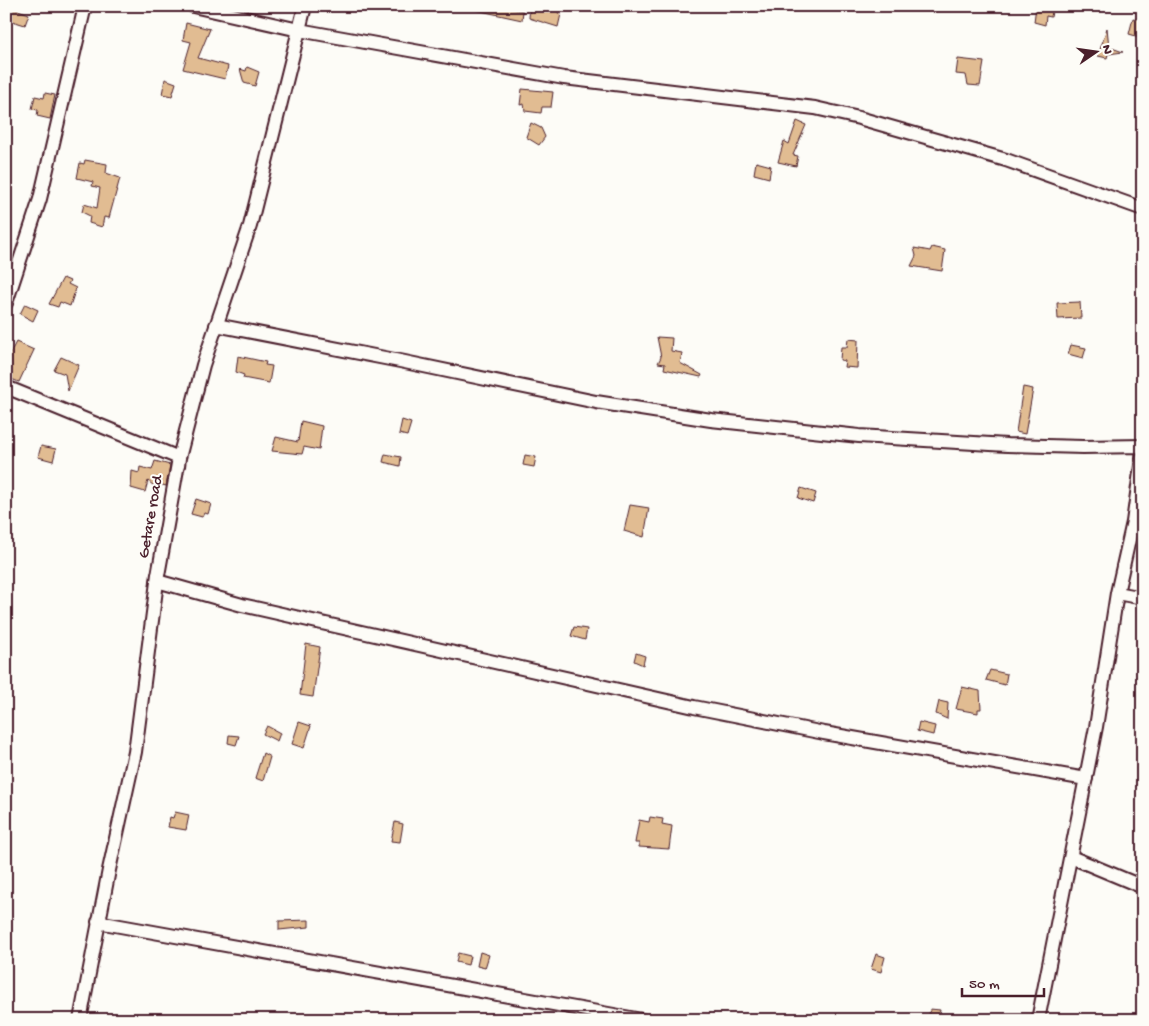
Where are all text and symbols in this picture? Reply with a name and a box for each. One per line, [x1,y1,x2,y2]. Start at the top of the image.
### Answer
north arrow [1072,28,1122,78]
text: N [1097,43,1116,56]
street label: Getare road [135,473,169,560]
scale bar [962,966,1044,998]
text: 50 m [969,976,1000,994]

